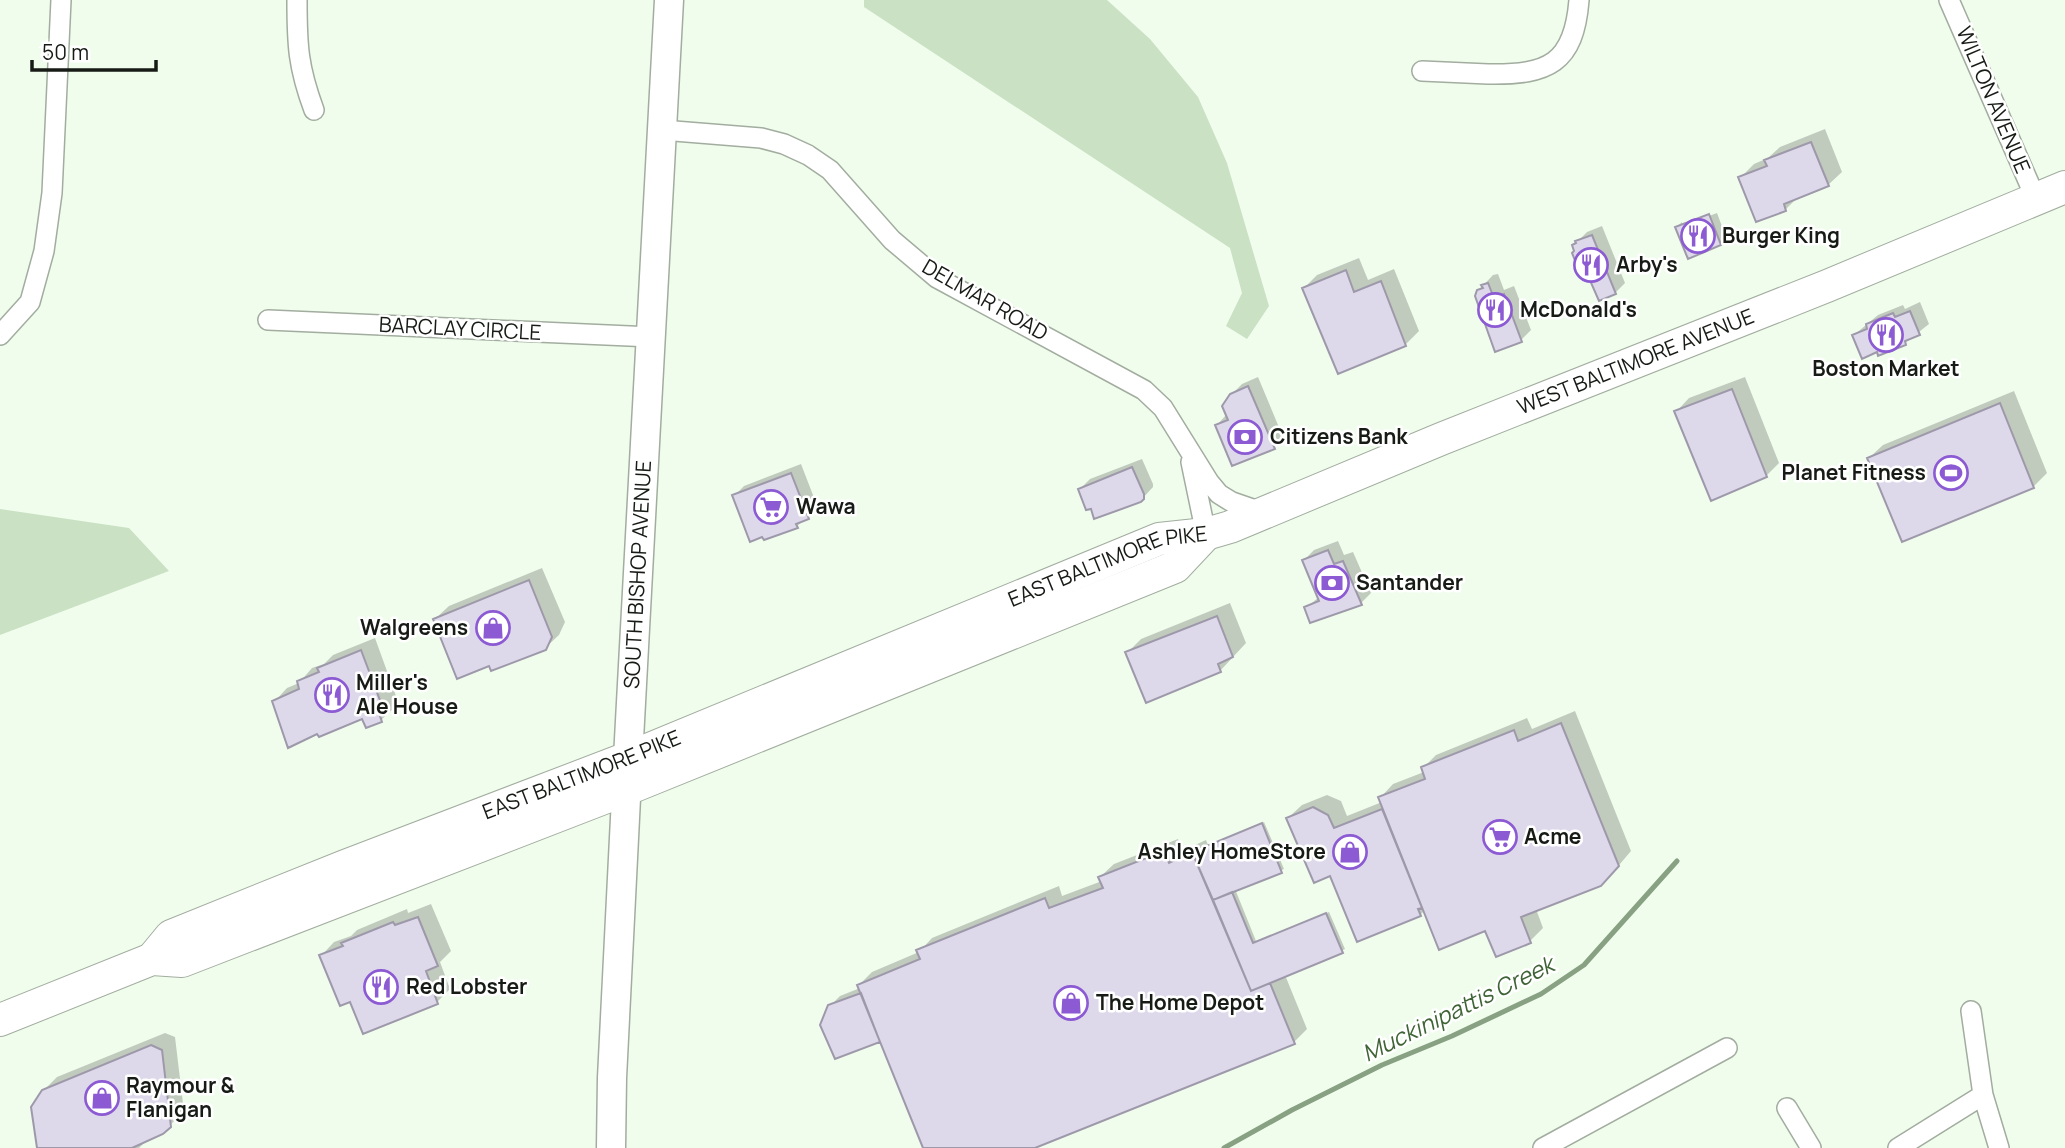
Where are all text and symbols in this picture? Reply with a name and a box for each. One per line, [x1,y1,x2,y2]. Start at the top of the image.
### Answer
street label: WILTON AVENUE [1950,22,2037,177]
scale bar [32,28,156,72]
text: 50 m [42,38,89,66]
restaurant icon: Burger King [1679,217,1717,255]
place label: Burger King [1722,221,1840,249]
restaurant icon: Arby's [1572,246,1610,284]
place label: Arby's [1616,250,1678,278]
street label: DELMAR ROAD [918,252,1053,346]
restaurant icon: McDonald's [1476,291,1514,329]
place label: McDonald's [1520,295,1637,323]
street label: WEST BALTIMORE AVENUE [1513,301,1758,420]
street label: BARCLAY CIRCLE [378,310,542,346]
restaurant icon: Boston Market [1867,316,1905,354]
place label: Boston Market [1812,354,1960,382]
bank icon: Citizens Bank [1226,418,1264,456]
place label: Citizens Bank [1270,422,1408,450]
sports icon: Planet Fitness [1932,454,1970,492]
place label: Planet Fitness [1781,458,1926,486]
street label: SOUTH BISHOP AVENUE [617,460,657,690]
supermarket icon: Wawa [752,488,790,526]
place label: Wawa [796,492,856,520]
street label: EAST BALTIMORE PIKE [1004,519,1209,613]
bank icon: Santander [1313,564,1351,602]
place label: Santander [1356,568,1463,596]
shop icon: Walgreens [474,609,512,647]
place label: Walgreens [360,613,468,641]
place label: Miller's Ale House [356,668,458,720]
restaurant icon: Miller's Ale House [313,676,351,714]
street label: EAST BALTIMORE PIKE [478,723,685,825]
supermarket icon: Acme [1481,818,1519,856]
place label: Acme [1524,822,1582,850]
shop icon: Ashley HomeStore [1331,833,1369,871]
place label: Ashley HomeStore [1138,837,1326,865]
water label: Muckinipattis Creek [1356,946,1562,1068]
restaurant icon: Red Lobster [362,968,400,1006]
place label: Red Lobster [406,972,527,1000]
shop icon: The Home Depot [1052,984,1090,1022]
place label: The Home Depot [1096,988,1264,1016]
place label: Raymour & Flanigan [126,1071,235,1123]
shop icon: Raymour & Flanigan [83,1079,121,1117]

